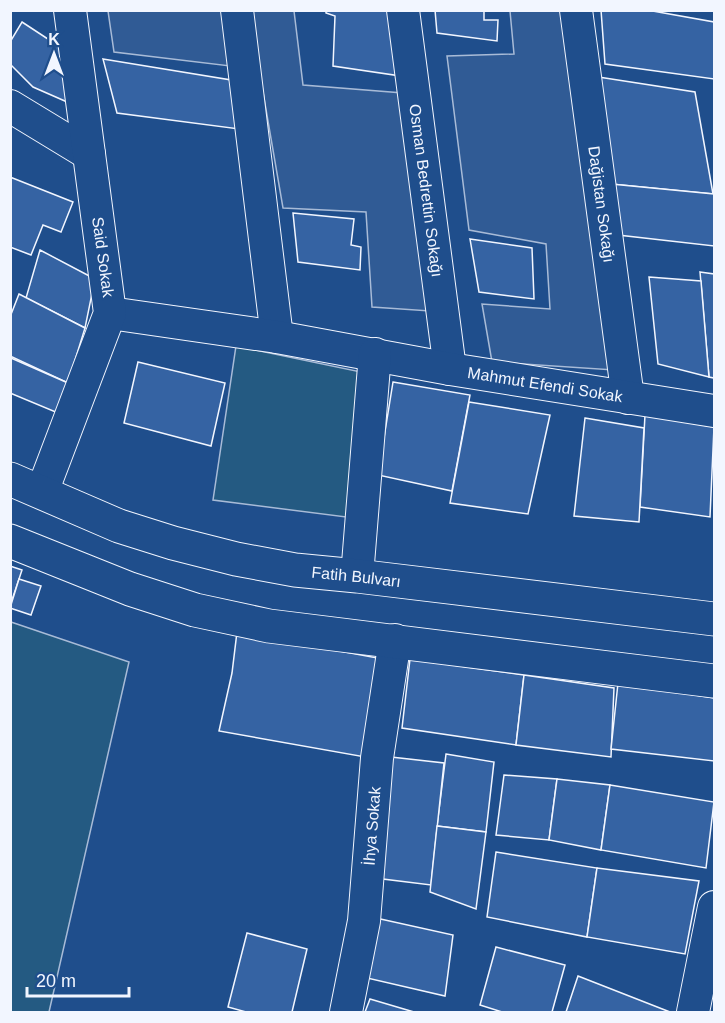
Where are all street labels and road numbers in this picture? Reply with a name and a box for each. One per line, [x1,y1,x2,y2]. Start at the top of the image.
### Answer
street label: Osman Bedrettin Sokağı [407,103,446,278]
street label: Dağistan Sokağı [586,145,618,264]
street label: Said Sokak [89,216,117,299]
street label: Mahmut Efendi Sokak [466,363,625,405]
street label: Fatih Bulvarı [311,563,402,590]
street label: İhya Sokak [359,785,383,866]

